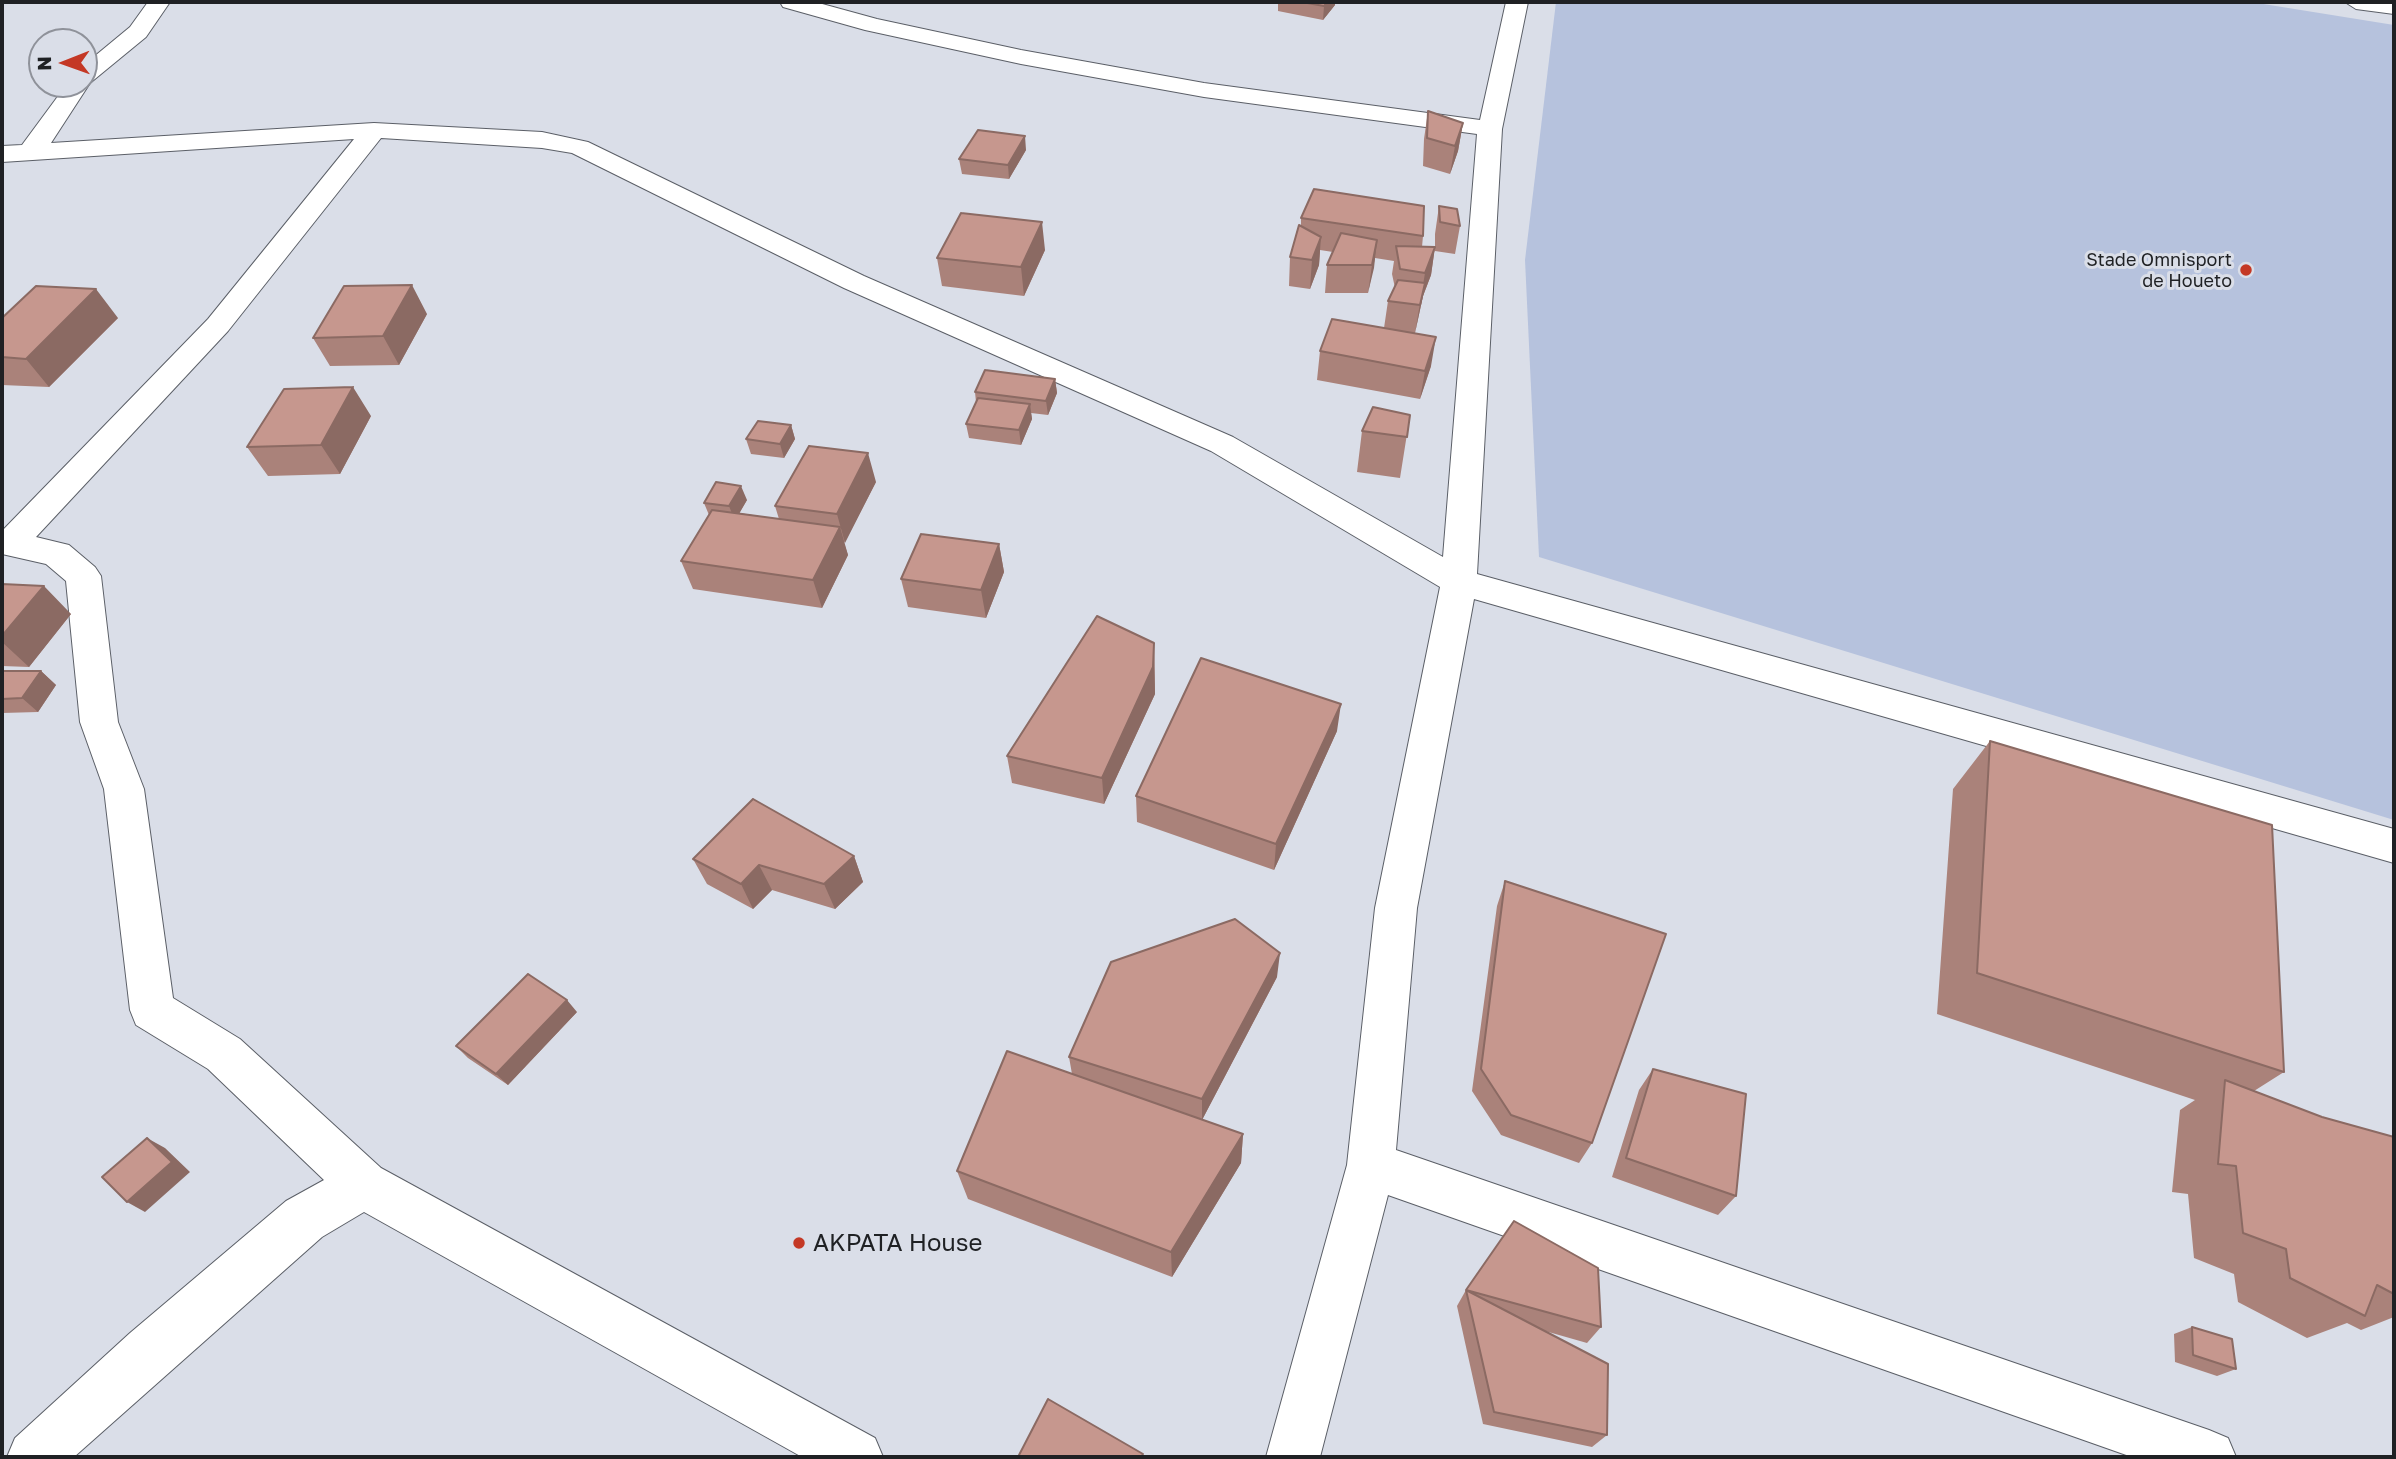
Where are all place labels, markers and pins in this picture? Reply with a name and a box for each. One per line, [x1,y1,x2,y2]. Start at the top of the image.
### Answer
place label: Stade Omnisport de Houeto [2086,249,2232,292]
marker: Stade Omnisport de Houeto [2238,262,2254,278]
place label: AKPATA House [813,1229,982,1257]
marker: AKPATA House [791,1235,807,1251]

